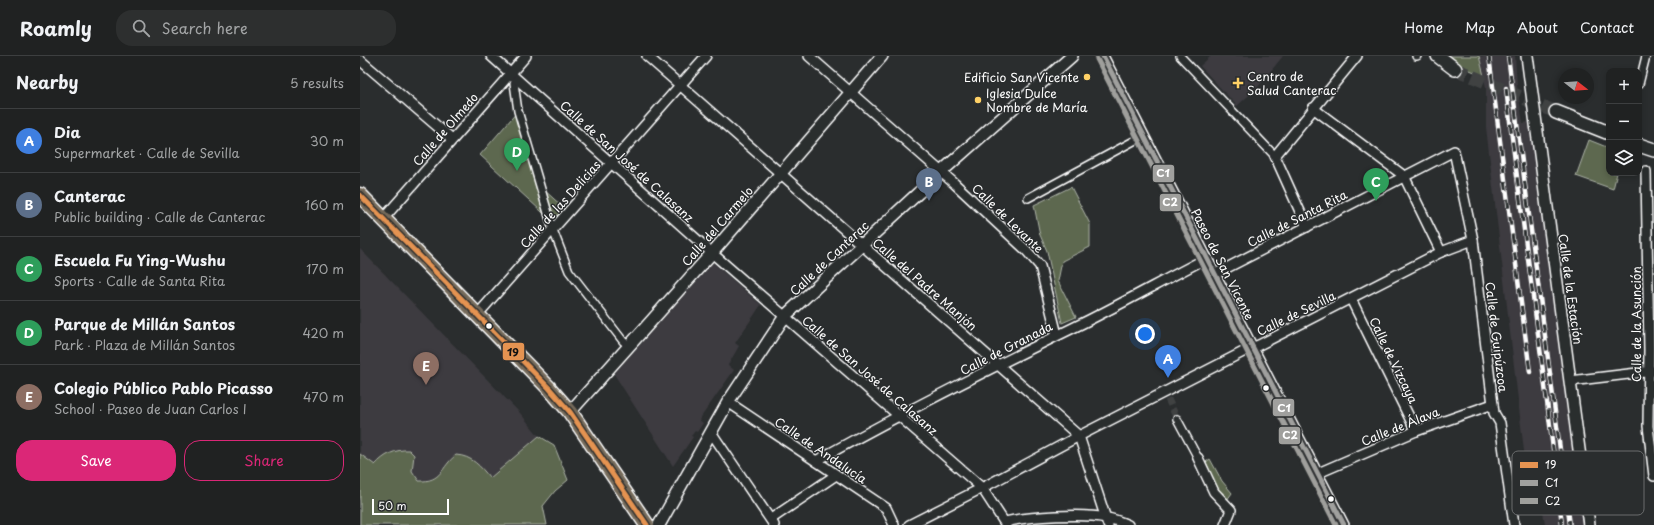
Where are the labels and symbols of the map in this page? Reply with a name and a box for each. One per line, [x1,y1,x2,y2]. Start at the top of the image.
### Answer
place label: Centro de Salud Canterac [1247,67,1336,99]
place label: Edificio San Vicente [964,68,1079,86]
north arrow [1558,68,1594,104]
marker: Edificio San Vicente [1082,72,1092,82]
marker: Centro de Salud Canterac [1232,77,1244,89]
place label: Iglesia Dulce Nombre de María [986,84,1088,116]
street label: Calle de Olmedo [408,88,482,170]
marker: Iglesia Dulce Nombre de María [973,95,983,105]
street label: Calle de San José de Calasanz [556,96,698,226]
pin: D [504,138,530,171]
street label: Calle de las Delicias [515,156,605,252]
line badge: C1 [1152,164,1175,183]
text: C1 [1156,164,1170,181]
pin: B [916,168,942,201]
pin: C [1363,168,1389,201]
street label: Calle de Levante [968,179,1048,257]
street label: Calle del Carmelo [677,182,757,270]
street label: Calle de Santa Rita [1244,185,1350,251]
line badge: C2 [1159,193,1182,212]
text: C2 [1162,193,1178,210]
street label: Paseo de San Vicente [1187,205,1259,323]
street label: Calle de Canterac [785,217,873,299]
street label: Calle de la Estación [1554,232,1588,346]
street label: Calle del Padre Manjón [869,233,981,335]
street label: Calle de la Asunción [1627,266,1645,382]
street label: Calle de Guipúzcoa [1481,281,1513,394]
street label: Calle de Sevilla [1253,286,1339,340]
street label: Calle de San José de Calasanz [798,311,942,439]
street label: Calle de Vizcaya [1365,314,1423,407]
street label: Calle de Granada [957,317,1056,379]
unlabelled marker [484,321,494,331]
your location [1135,324,1155,344]
line badge: 19 [502,342,525,361]
text: 19 [507,343,519,360]
pin: A [1155,345,1181,378]
pin: E [413,352,439,385]
unlabelled marker [1261,383,1271,393]
line badge: C1 [1272,398,1295,417]
text: C1 [1277,399,1291,416]
street label: Calle de Álava [1358,402,1442,450]
street label: Calle de Andalucía [771,412,871,488]
line badge: C2 [1278,426,1301,445]
text: C2 [1282,426,1298,443]
legend [1512,451,1644,515]
text: 19 [1545,456,1556,473]
text: C1 [1545,474,1558,491]
text: C2 [1545,492,1560,509]
unlabelled marker [1326,494,1336,504]
scale bar [372,497,449,516]

